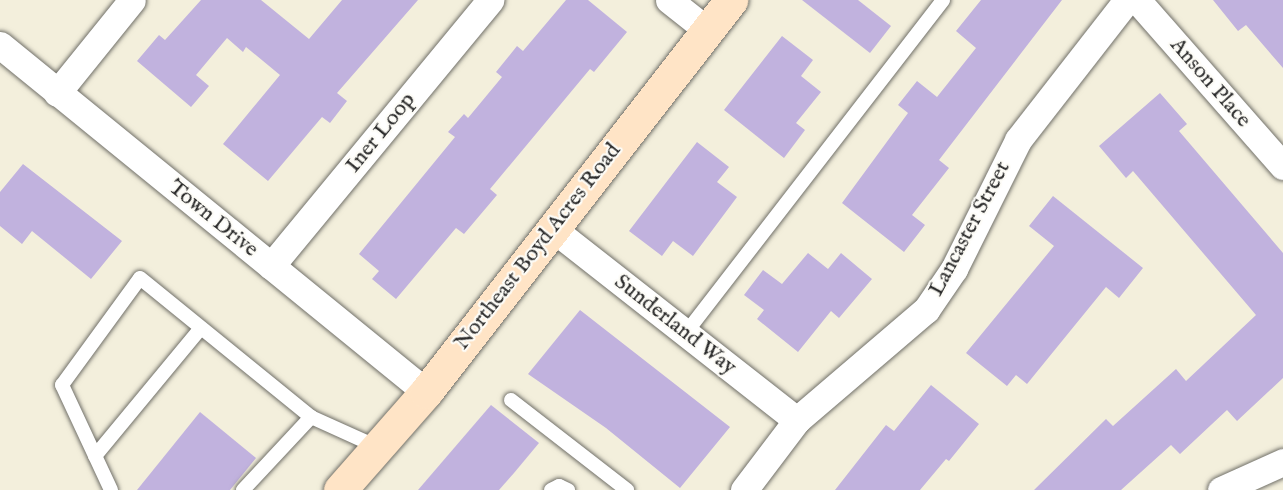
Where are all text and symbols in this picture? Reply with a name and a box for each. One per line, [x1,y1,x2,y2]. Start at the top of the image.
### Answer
street label: Anson Place [1164,33,1256,133]
street label: Iner Loop [341,88,421,178]
street label: Northeast Boyd Acres Road [449,138,627,356]
street label: Lancaster Street [923,157,1017,301]
street label: Town Drive [163,175,263,263]
street label: Sunderland Way [609,269,741,381]

